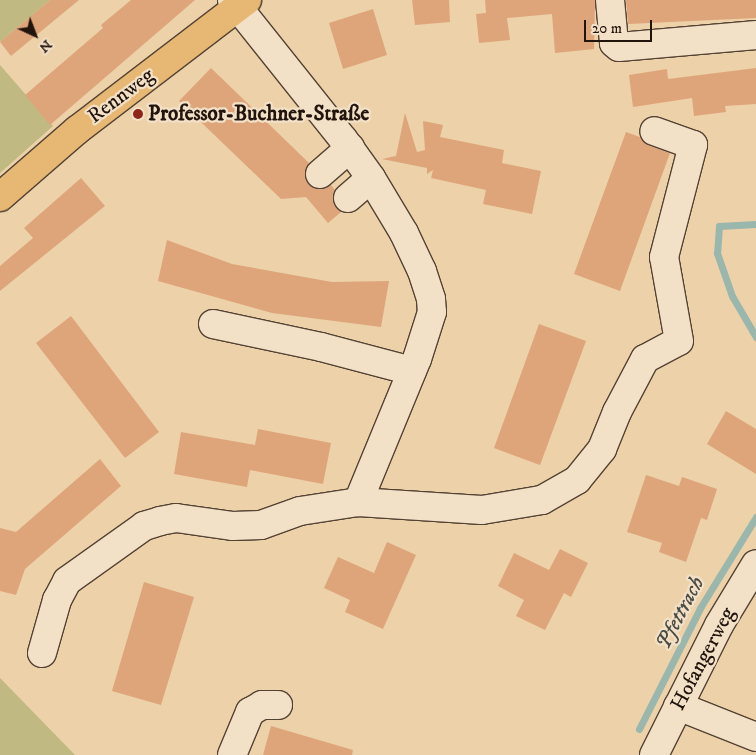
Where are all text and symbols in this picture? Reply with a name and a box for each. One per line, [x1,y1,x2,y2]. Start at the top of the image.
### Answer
north arrow [10,10,60,60]
scale bar [586,10,654,42]
text: 20 m [592,19,622,38]
text: N [35,35,56,56]
street label: Rennweg [83,63,159,129]
place label: Professor-Buchner-Straße [148,101,369,127]
marker: Professor-Buchner-Straße [132,108,144,120]
water label: Pfettrach [650,572,710,654]
street label: Hofangerweg [665,603,741,715]

